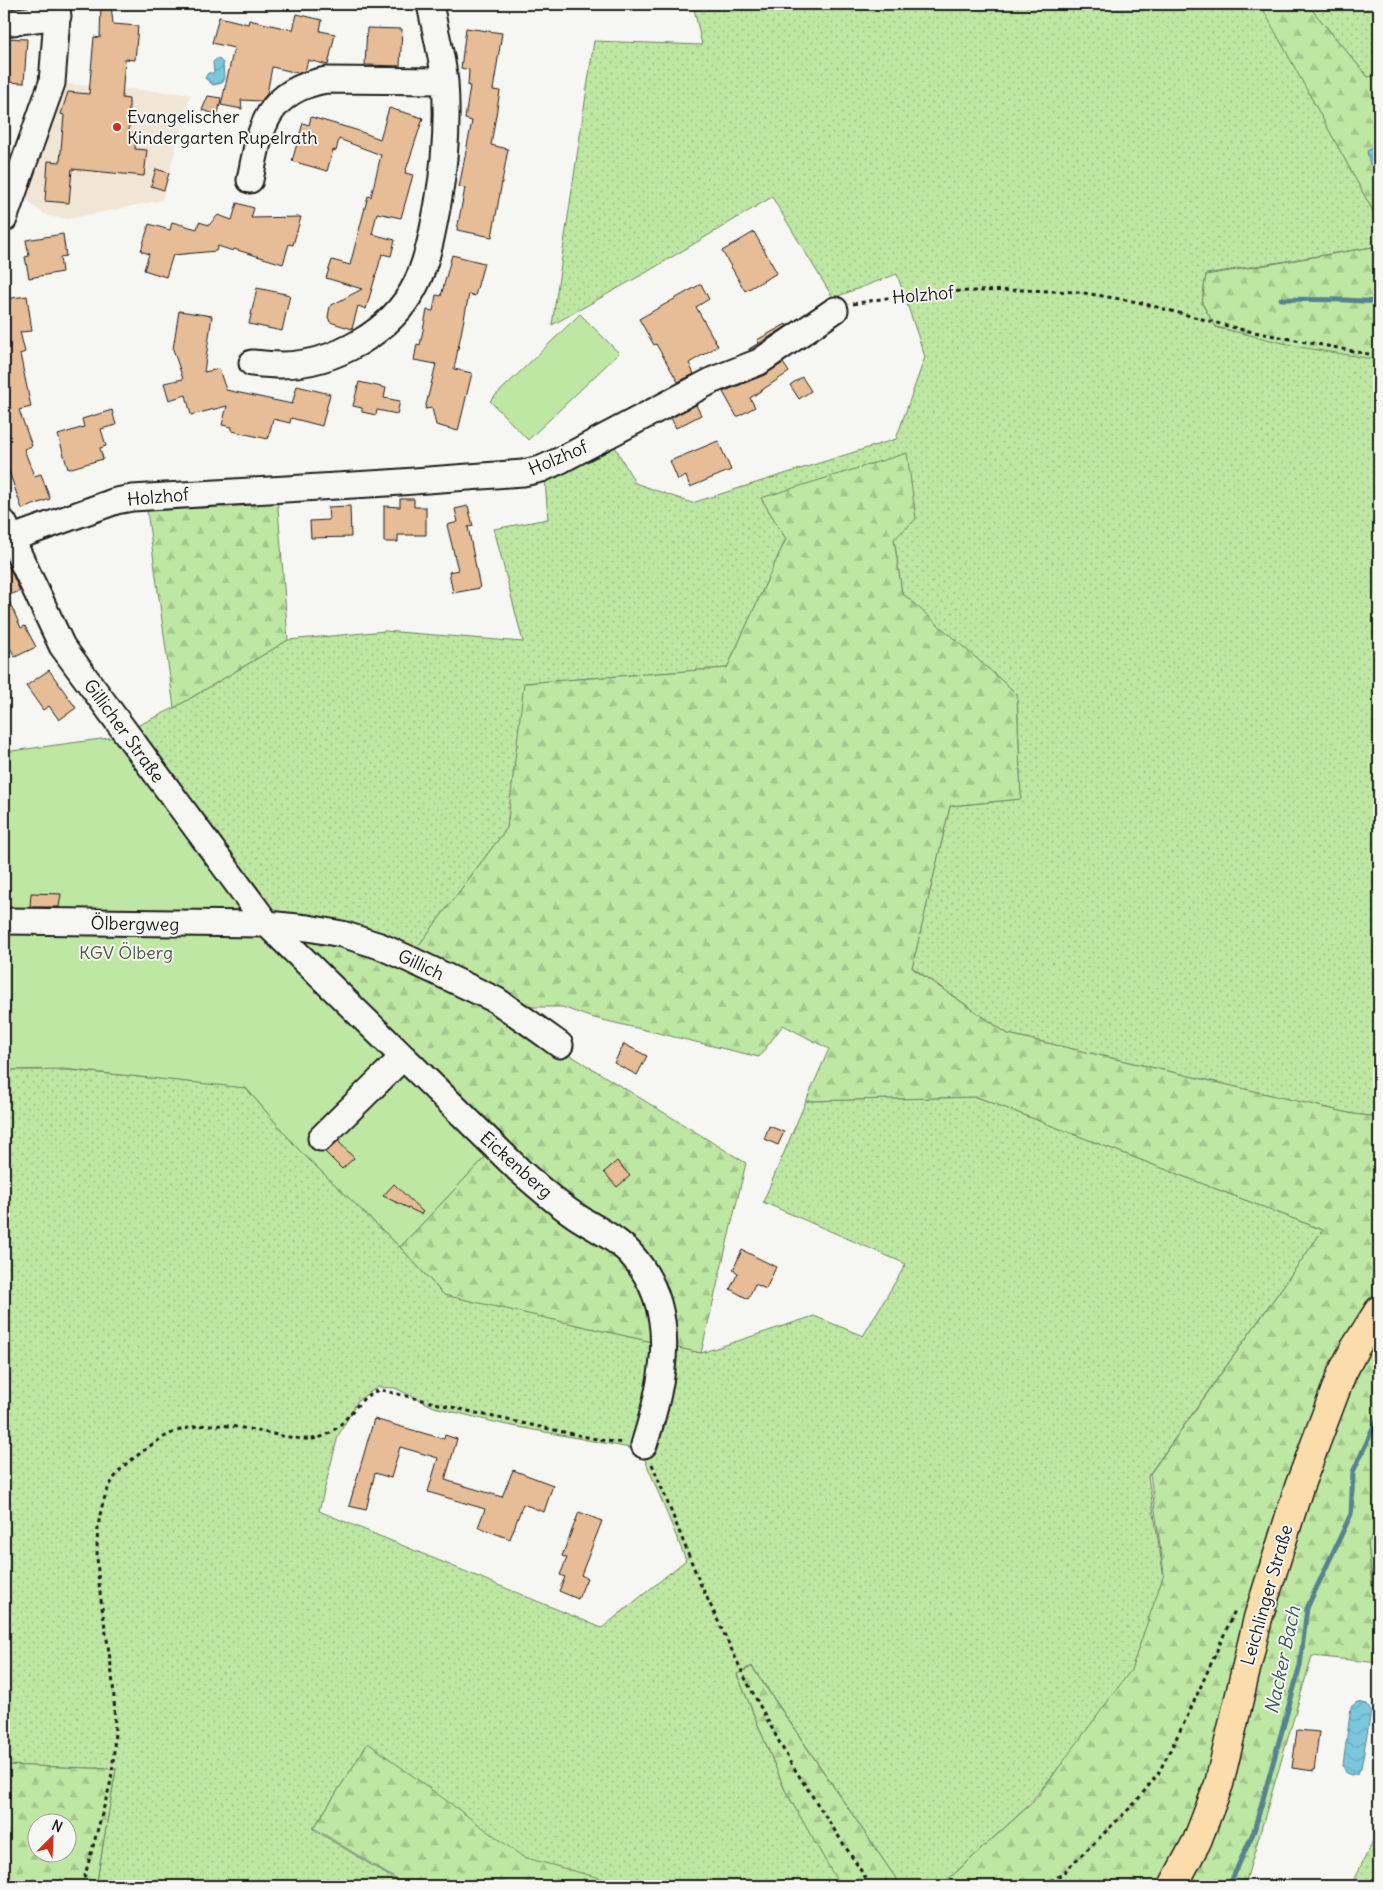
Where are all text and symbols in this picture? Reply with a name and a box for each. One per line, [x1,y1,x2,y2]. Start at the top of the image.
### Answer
place label: Evangelischer Kindergarten Rupelrath [127,105,318,149]
marker: Evangelischer Kindergarten Rupelrath [111,121,123,133]
street label: Holzhof [891,280,956,309]
street label: Holzhof [525,434,592,480]
street label: Holzhof [126,482,191,511]
street label: Gillicher Straße [79,674,170,787]
street label: Ölbergweg [90,911,180,936]
park label: KGV Ölberg [79,941,173,964]
street label: Gillich [394,944,448,985]
street label: Eickenberg [475,1126,557,1203]
street label: Leichlinger Straße [1235,1522,1298,1668]
water label: Nacker Bach [1259,1603,1305,1716]
north arrow [28,1812,78,1862]
text: N [49,1816,65,1836]

